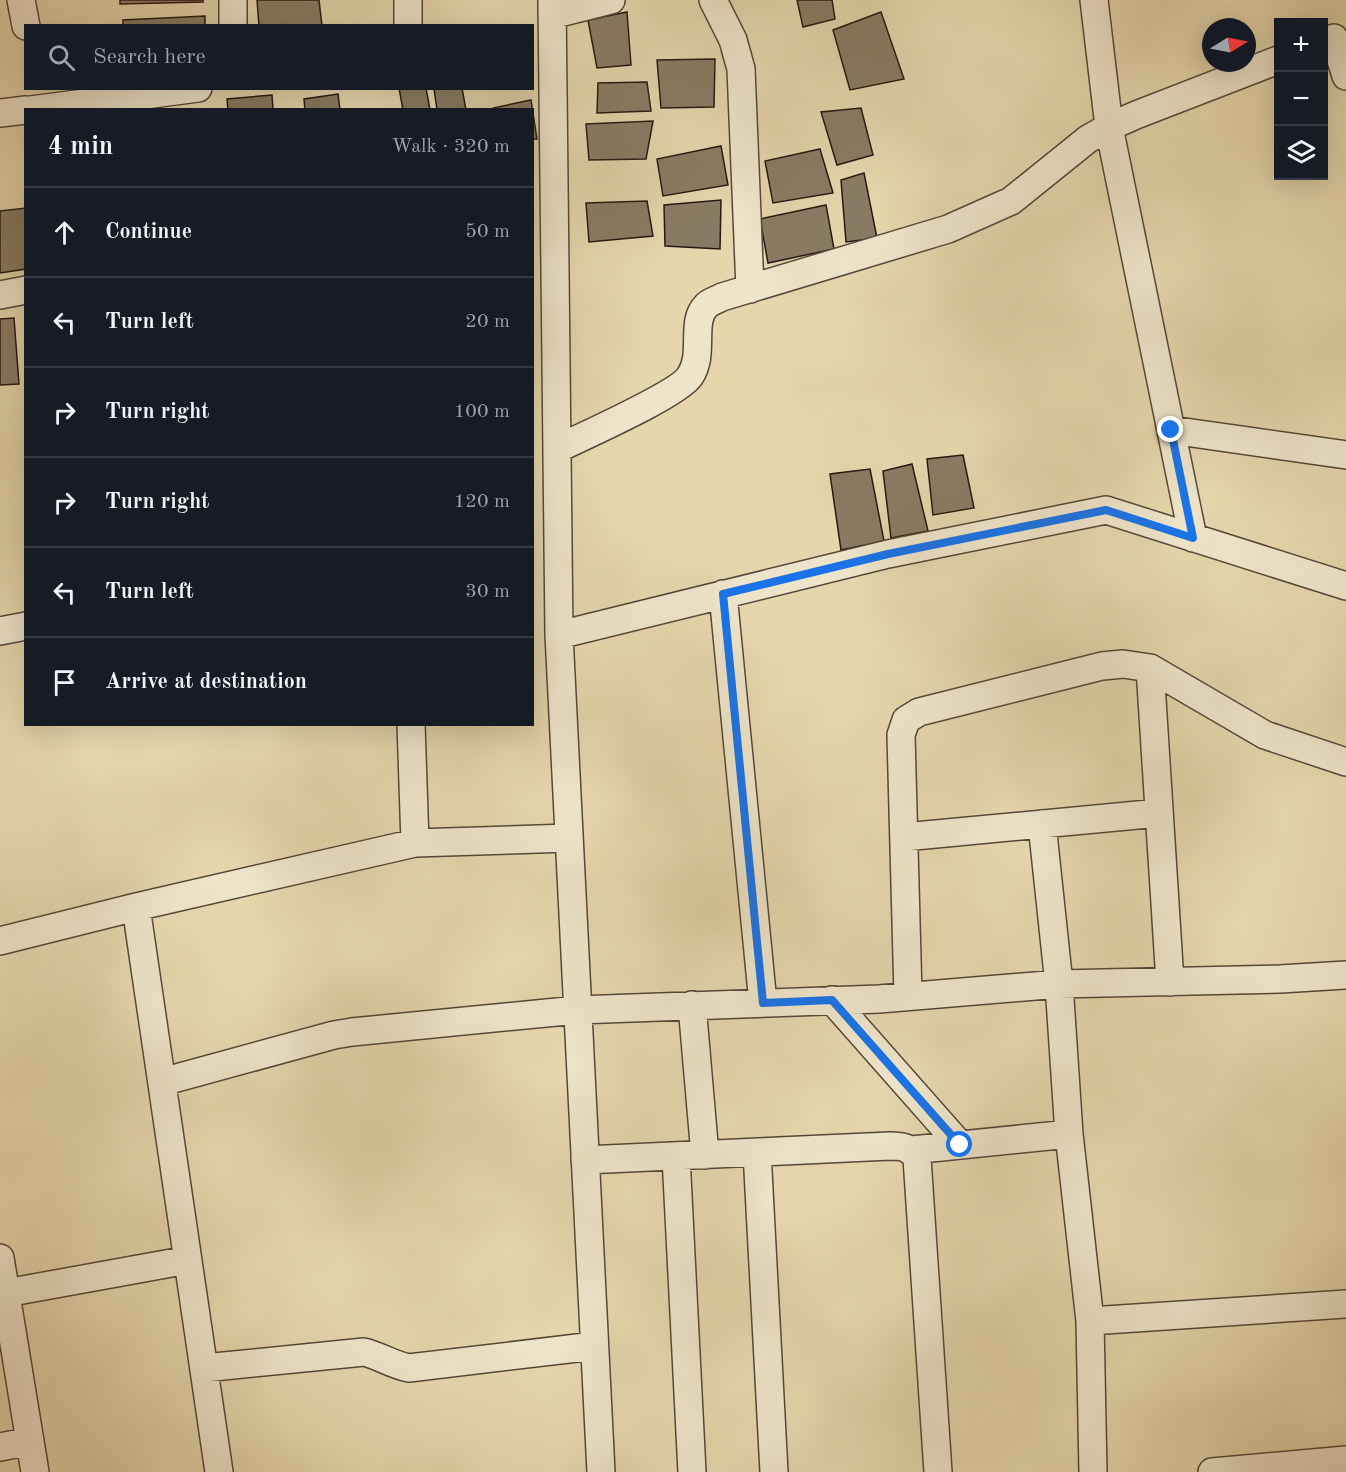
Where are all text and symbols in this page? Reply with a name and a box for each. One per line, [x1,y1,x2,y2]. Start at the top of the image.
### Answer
north arrow [1202,18,1256,72]
map controls [1274,18,1328,180]
button: + [1274,18,1328,72]
search box [24,24,534,90]
icon: search [45,41,78,74]
text: Search here [93,46,206,68]
button: − [1274,72,1328,126]
button: layers [1274,126,1328,180]
text: 4 min [48,134,113,160]
text: Walk · 320 m [391,137,510,157]
icon: ahead [48,216,81,249]
text: Continue [105,221,192,243]
text: 50 m [465,222,510,242]
icon: left [48,306,81,339]
text: Turn left [105,311,194,333]
text: 20 m [465,312,510,332]
icon: right [48,396,81,429]
text: Turn right [105,401,209,423]
text: 100 m [454,402,510,422]
route end [1157,416,1183,442]
icon: right [48,486,81,519]
text: Turn right [105,491,209,513]
text: 120 m [454,492,510,512]
icon: left [48,576,81,609]
text: Turn left [105,581,194,603]
text: 30 m [465,582,510,602]
icon: arrive [48,666,81,699]
text: Arrive at destination [105,671,307,693]
route start [946,1131,972,1157]

